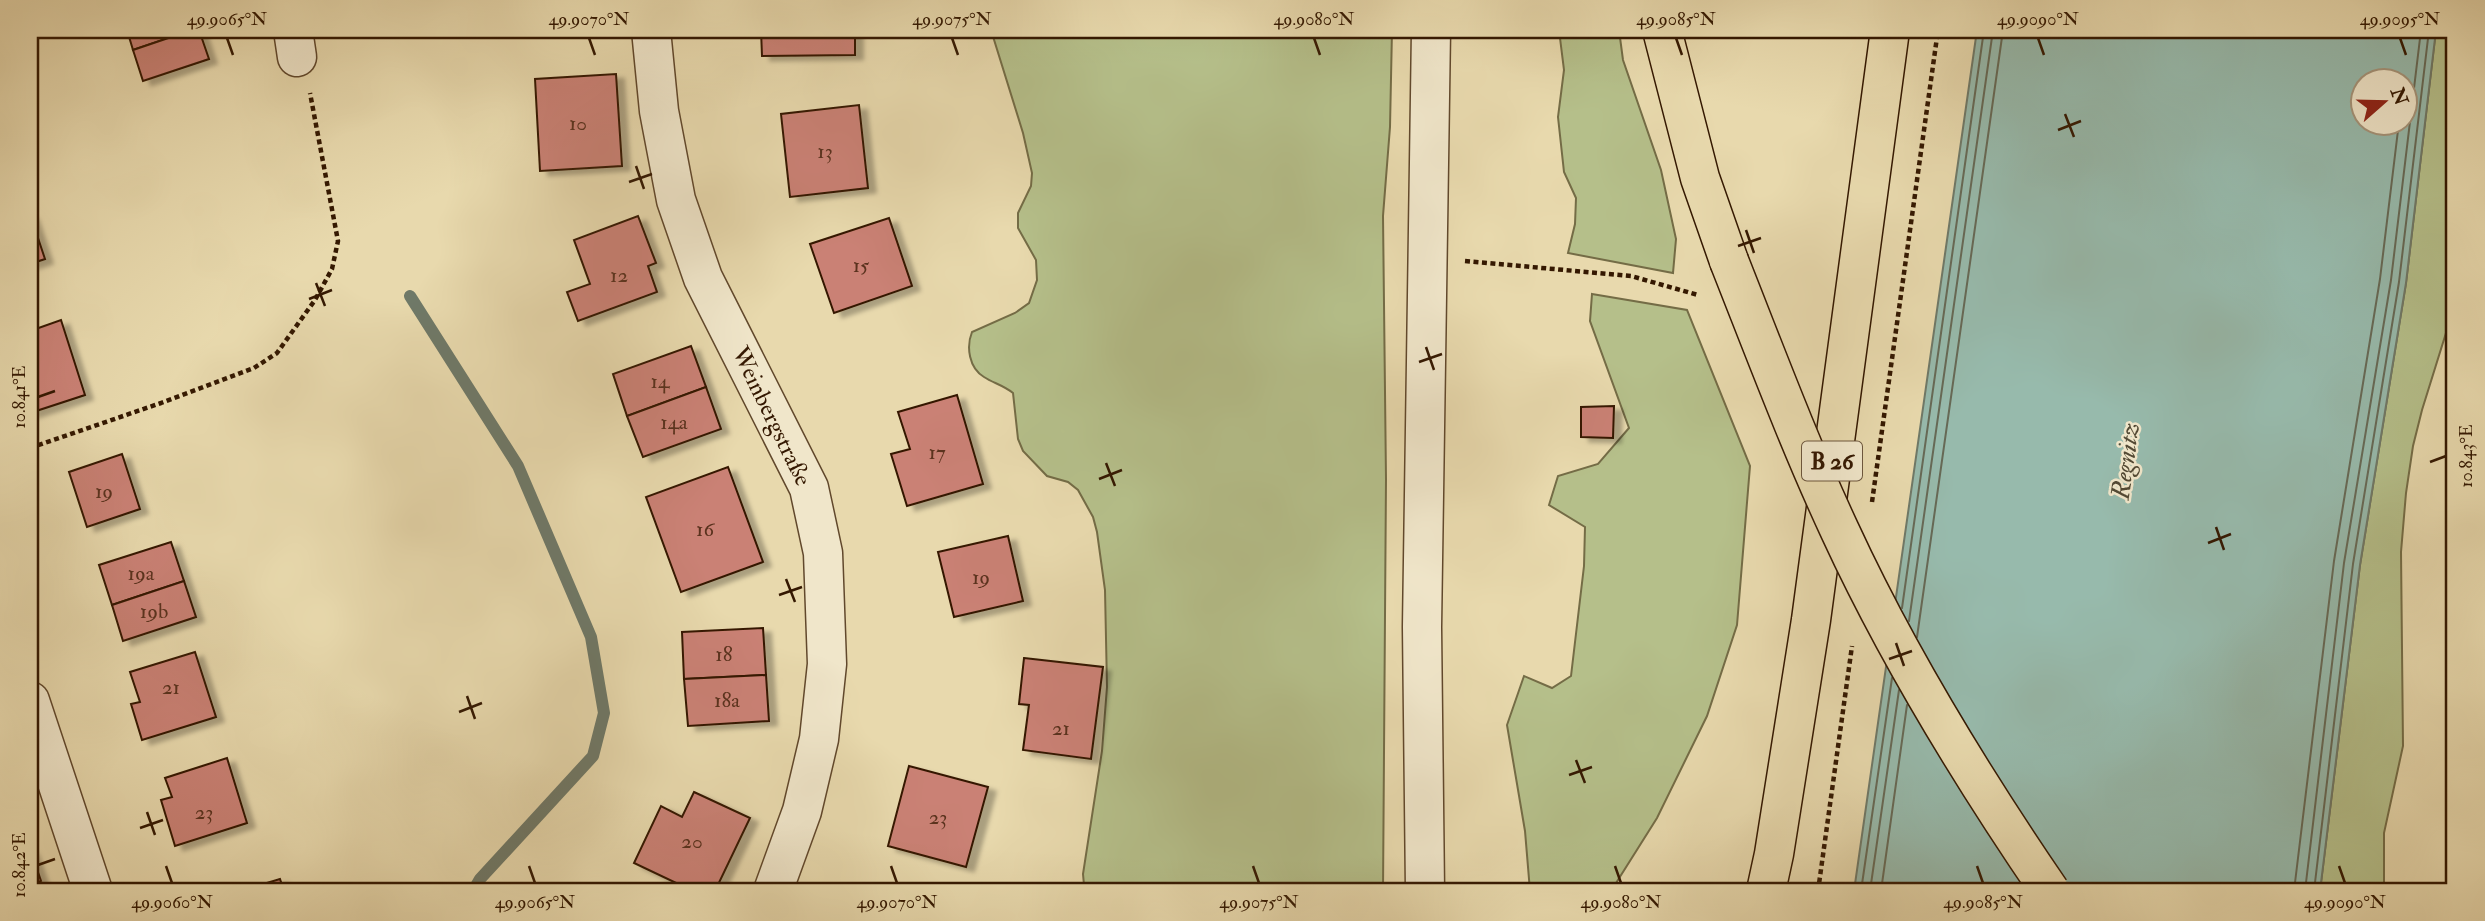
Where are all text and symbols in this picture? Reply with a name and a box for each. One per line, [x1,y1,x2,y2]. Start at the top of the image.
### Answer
text: 49.9065°N [187,8,267,31]
text: 49.9070°N [549,8,629,31]
text: 49.9075°N [912,8,992,31]
text: 49.9080°N [1273,8,1355,31]
text: 49.9085°N [1636,8,1716,31]
text: 49.9090°N [1997,8,2079,31]
text: 49.9095°N [2360,8,2440,31]
north arrow [2348,66,2418,136]
text: N [2385,83,2414,110]
house number: 10 [569,110,587,137]
house number: 13 [817,138,833,165]
house number: 15 [853,252,870,279]
house number: 12 [610,262,628,289]
street label: Weinbergstraße [724,341,819,491]
text: 10.841°E [8,366,31,428]
house number: 14 [651,368,671,395]
house number: 14a [660,409,688,436]
water label: Regnitz [2105,421,2147,503]
text: 10.843°E [2455,424,2478,488]
house number: 17 [928,439,946,466]
road number: B 26 [1802,442,1862,481]
house number: 19 [95,478,113,505]
house number: 16 [696,516,715,543]
house number: 19a [128,560,155,587]
house number: 19 [972,564,990,591]
house number: 19b [140,598,168,625]
house number: 18 [715,641,733,668]
house number: 21 [162,674,180,701]
house number: 18a [714,687,740,714]
house number: 21 [1052,715,1070,742]
house number: 23 [195,799,213,826]
house number: 23 [929,804,947,831]
house number: 20 [681,828,703,855]
text: 10.842°E [8,832,31,898]
text: 49.9060°N [131,891,213,914]
text: 49.9065°N [495,891,575,914]
text: 49.9070°N [857,891,937,914]
text: 49.9075°N [1219,891,1299,914]
text: 49.9080°N [1580,891,1662,914]
text: 49.9085°N [1943,891,2023,914]
text: 49.9090°N [2304,891,2386,914]

